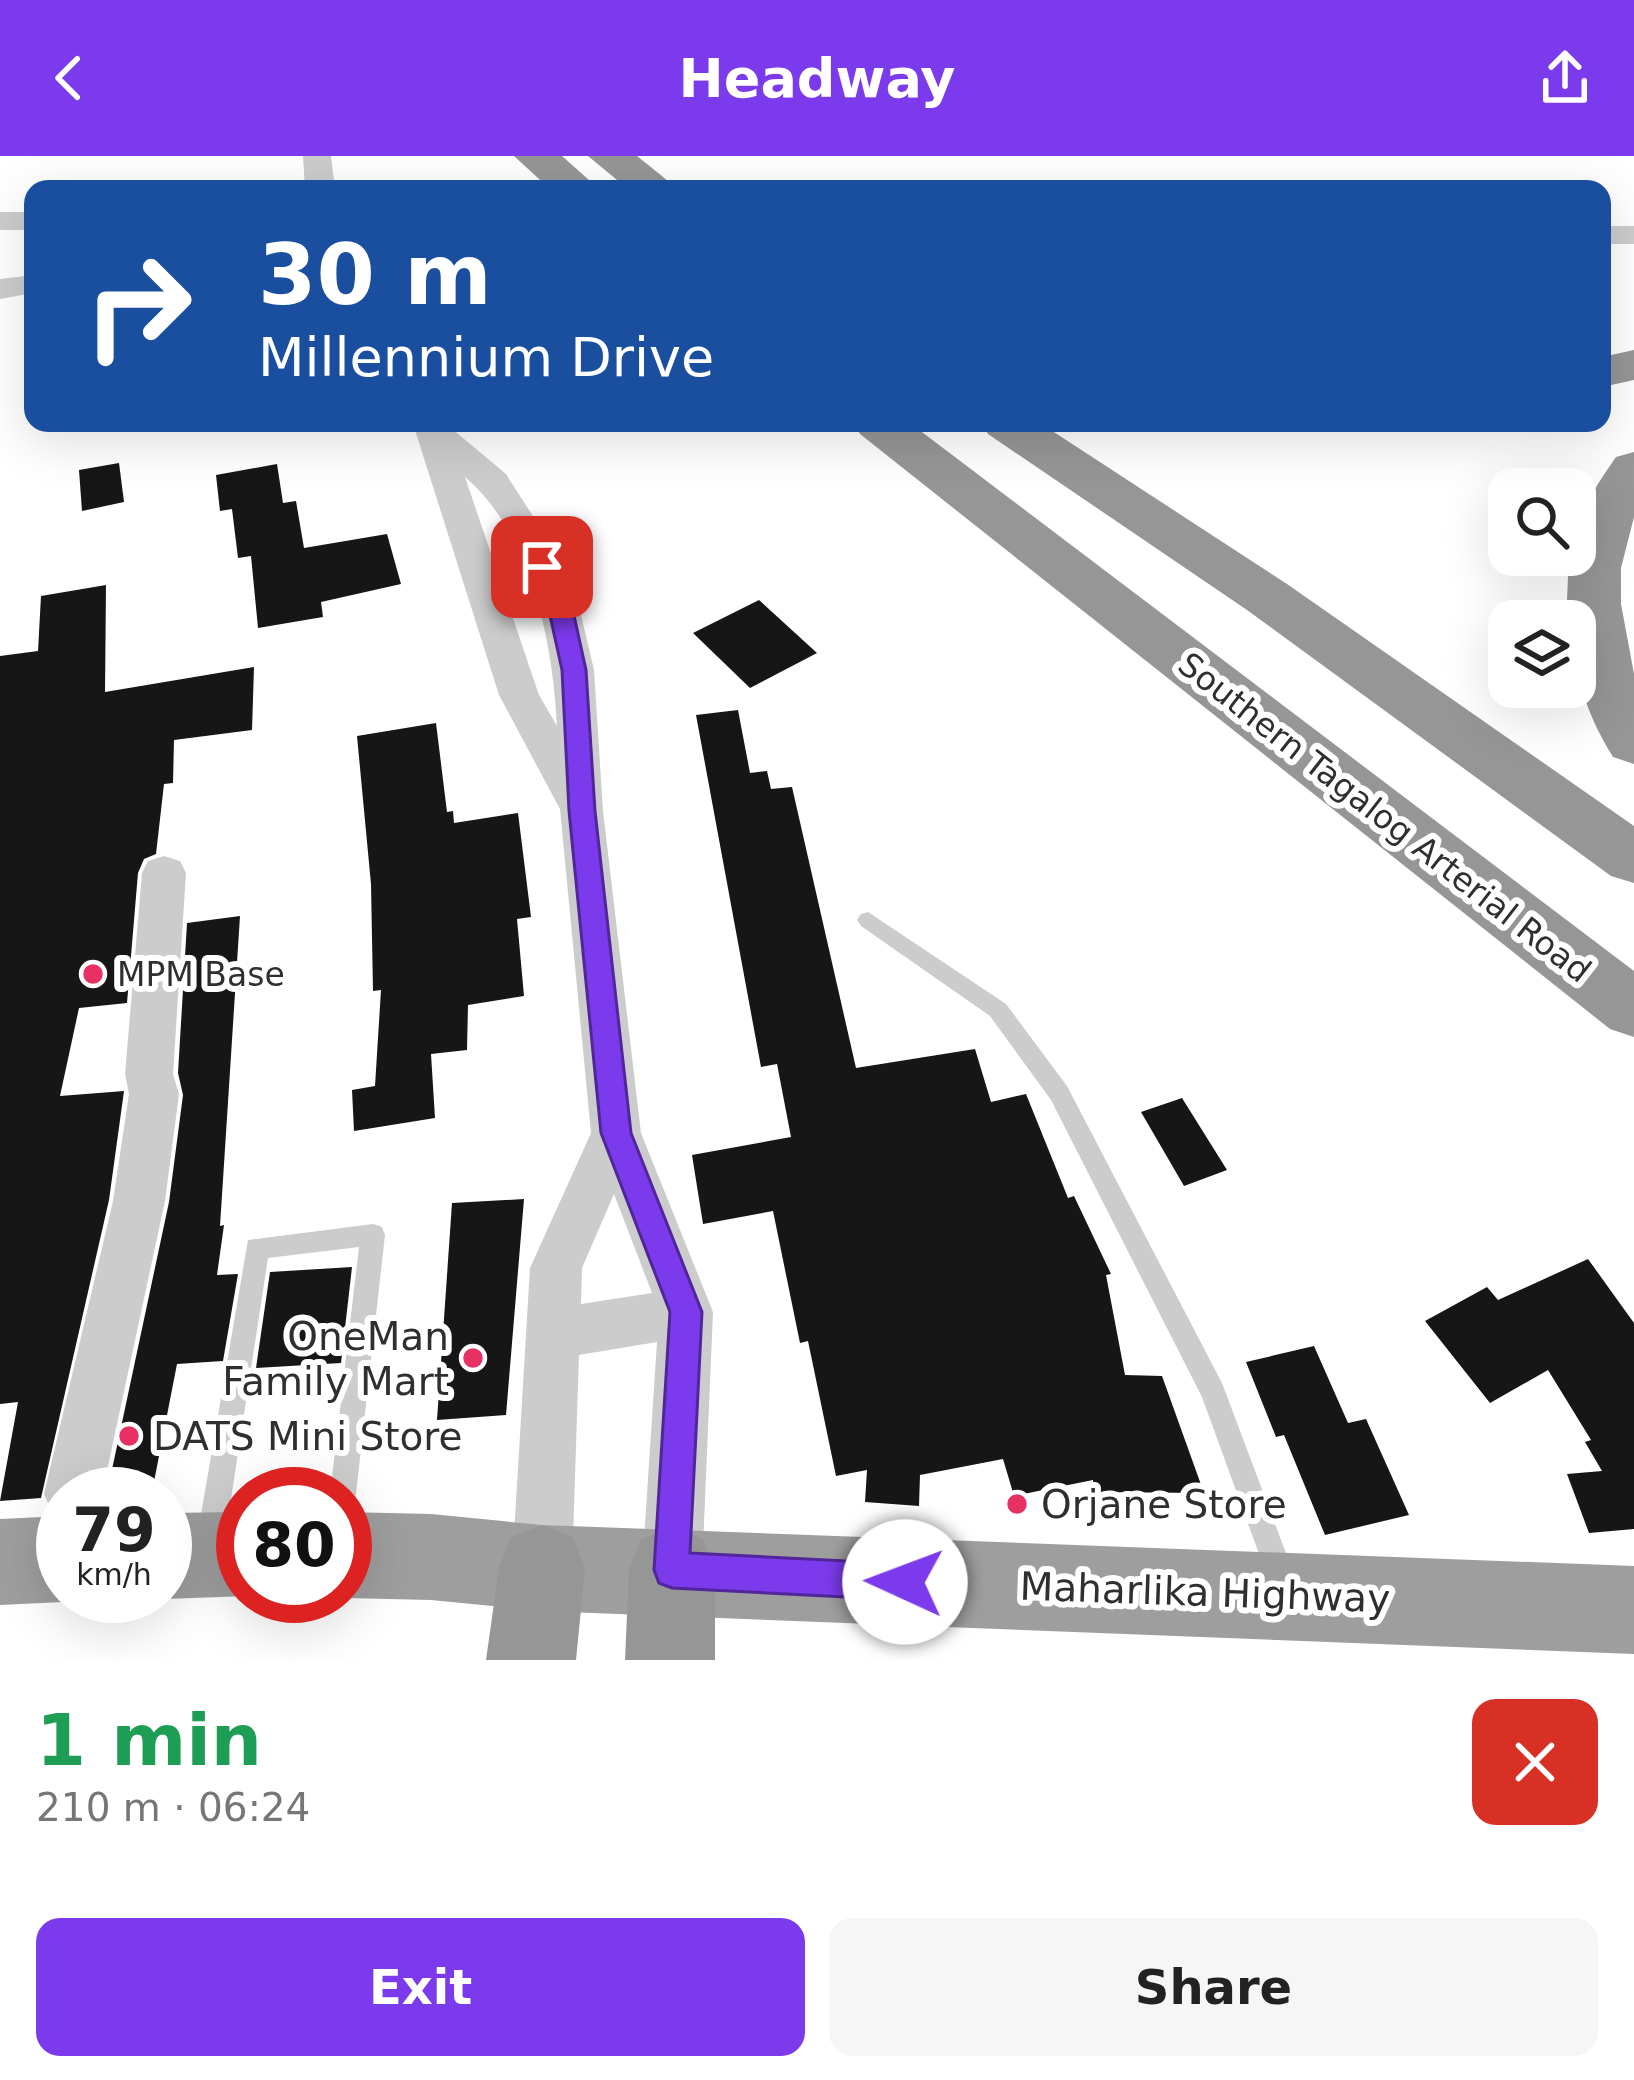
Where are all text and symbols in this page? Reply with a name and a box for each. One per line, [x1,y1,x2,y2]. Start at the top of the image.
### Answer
icon: back [36,45,102,111]
icon: share [1532,45,1598,111]
text: Headway [679,47,955,110]
text: 30 m [258,226,492,324]
icon: right [60,228,216,384]
text: Millennium Drive [258,326,714,389]
map controls [1488,468,1596,708]
button: search [1488,468,1596,576]
pin [491,516,593,618]
icon: arrive [509,534,575,600]
button: layers [1488,600,1596,708]
street label: Southern Tagalog Arterial Road [1171,644,1599,990]
place label: MPM Base [117,955,285,994]
marker: MPM Base [80,961,106,987]
place label: OneMan Family Mart [222,1314,449,1404]
marker: OneMan Family Mart [460,1345,486,1371]
place label: DATS Mini Store [153,1414,463,1459]
marker: DATS Mini Store [116,1423,142,1449]
speed limit sign: 80 [216,1467,372,1623]
place label: Orjane Store [1041,1482,1287,1527]
marker: Orjane Store [1004,1491,1030,1517]
text: 79 [72,1495,156,1565]
position arrow [842,1519,968,1645]
text: km/h [76,1557,152,1592]
street label: Maharlika Highway [1019,1564,1391,1621]
text: 1 min [36,1698,262,1782]
button: close [1472,1699,1598,1825]
text: 210 m · 06:24 [36,1785,310,1830]
button: Exit [36,1918,805,2056]
button: Share [829,1918,1598,2056]

